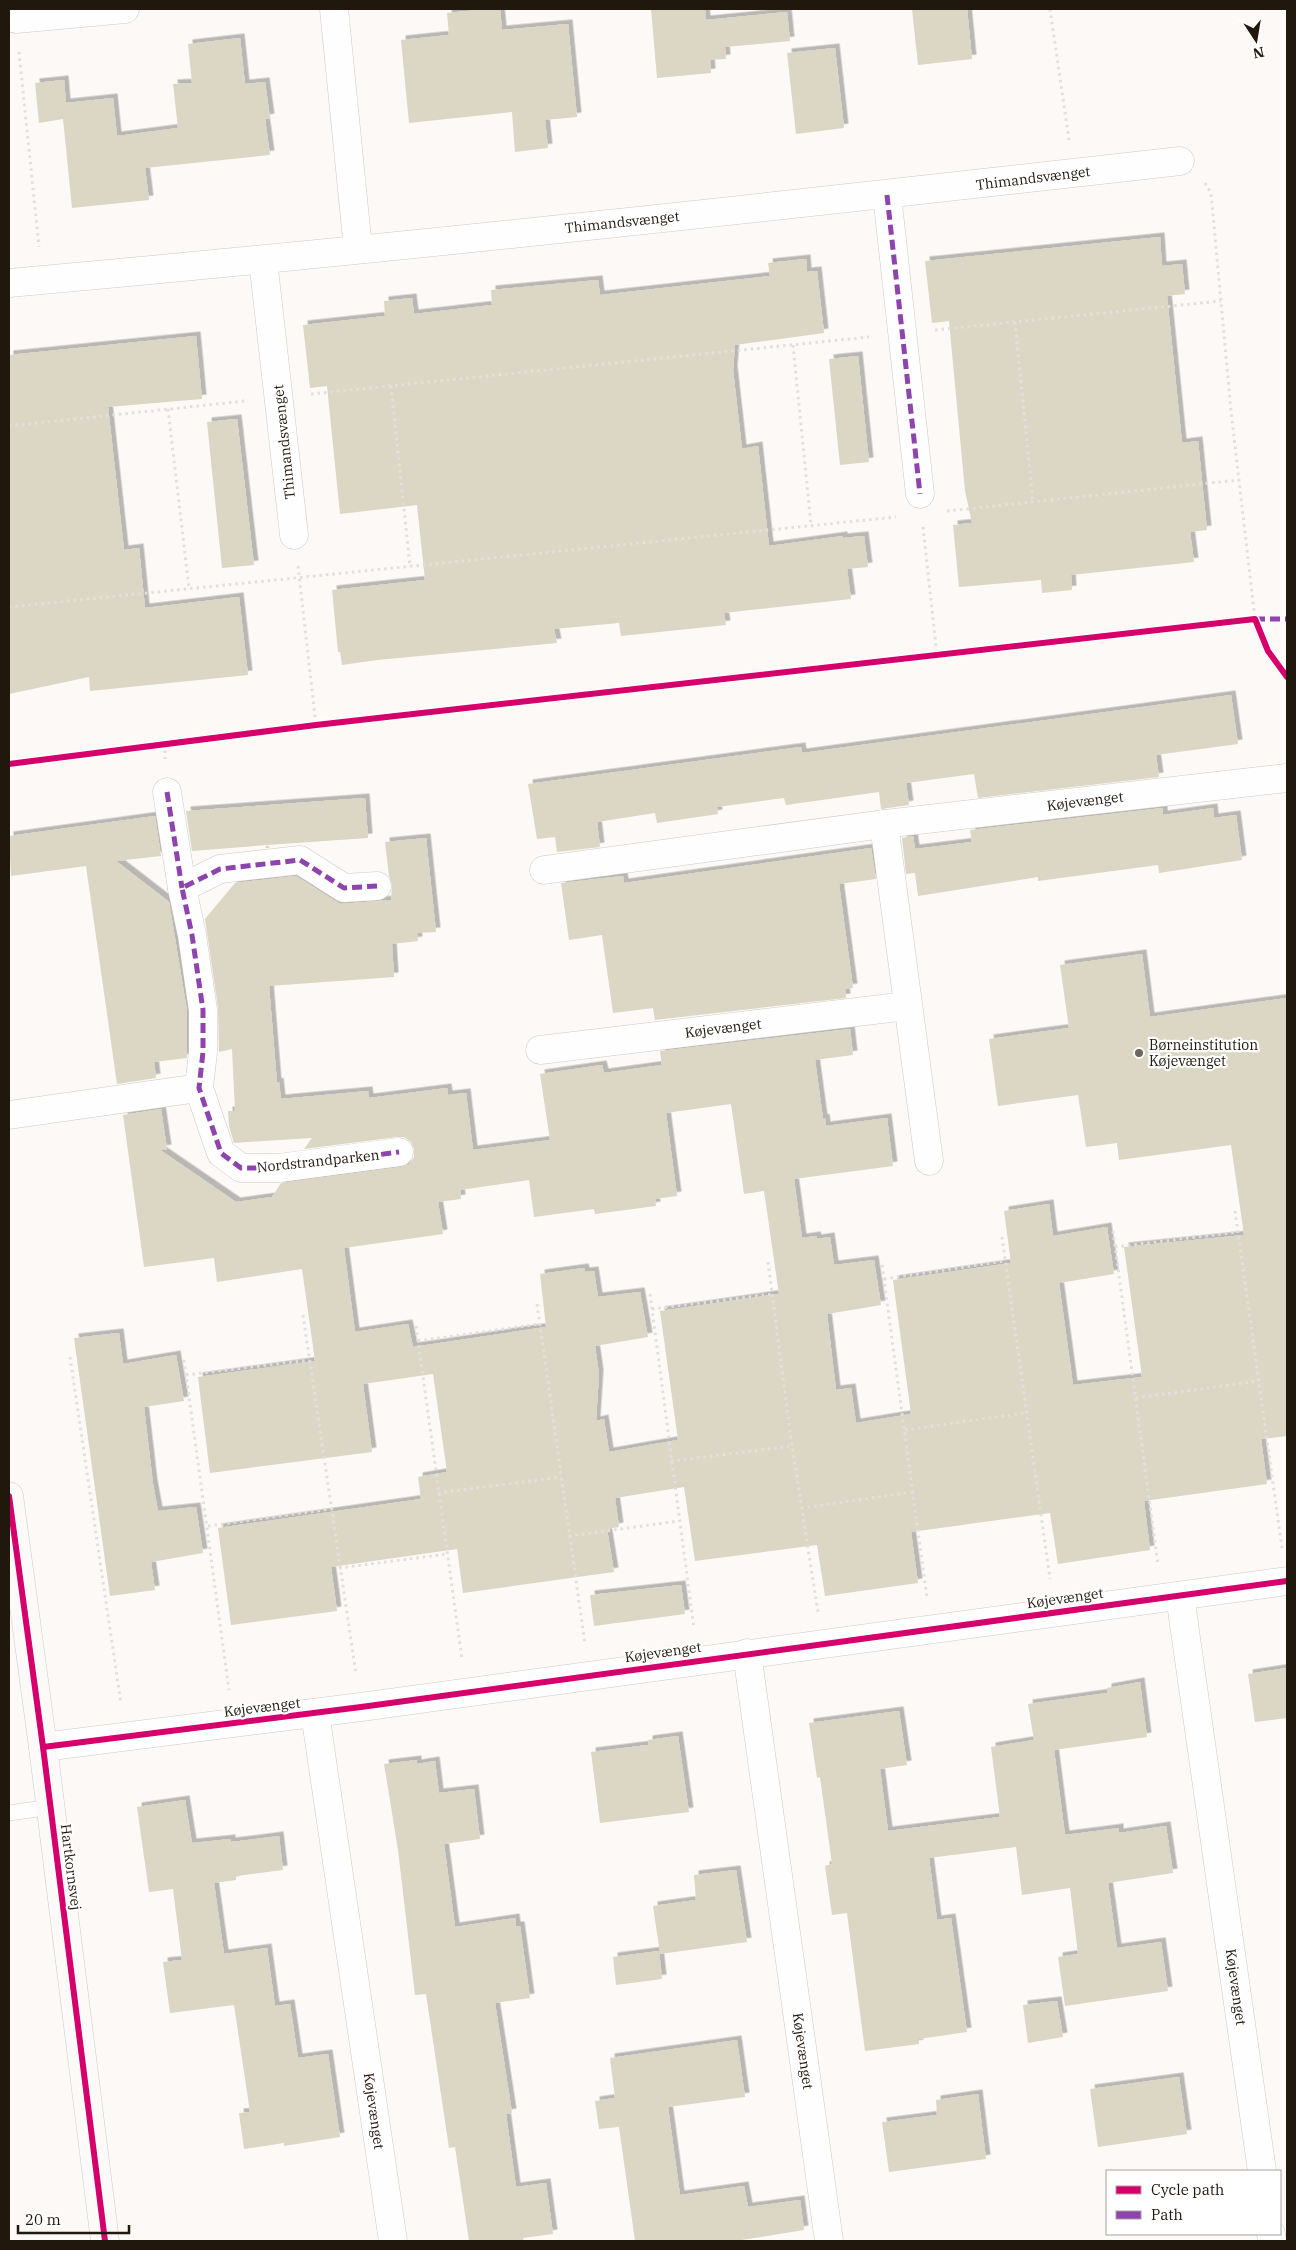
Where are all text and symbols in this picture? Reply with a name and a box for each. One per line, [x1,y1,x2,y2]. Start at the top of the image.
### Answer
north arrow [1231,15,1281,65]
text: N [1251,43,1266,63]
street label: Thimandsvænget [975,162,1091,194]
street label: Thimandsvænget [564,207,680,237]
street label: Thimandsvænget [269,384,299,500]
street label: Køjevænget [1046,787,1124,815]
street label: Køjevænget [684,1014,762,1042]
place label: Børneinstitution Køjevænget [1149,1036,1258,1070]
marker: Børneinstitution Køjevænget [1133,1047,1145,1059]
street label: Nordstrandparken [256,1146,380,1176]
street label: Køjevænget [1026,1584,1104,1612]
street label: Køjevænget [624,1638,702,1666]
street label: Køjevænget [223,1693,301,1721]
street label: Hartkornsvej [57,1823,85,1911]
street label: Køjevænget [1222,1948,1250,2026]
street label: Køjevænget [789,2012,817,2090]
street label: Køjevænget [360,2072,388,2150]
legend [1106,2170,1281,2235]
text: Cycle path [1151,2180,1224,2199]
scale bar [18,2202,129,2234]
text: Path [1151,2205,1183,2224]
text: 20 m [25,2210,61,2229]

